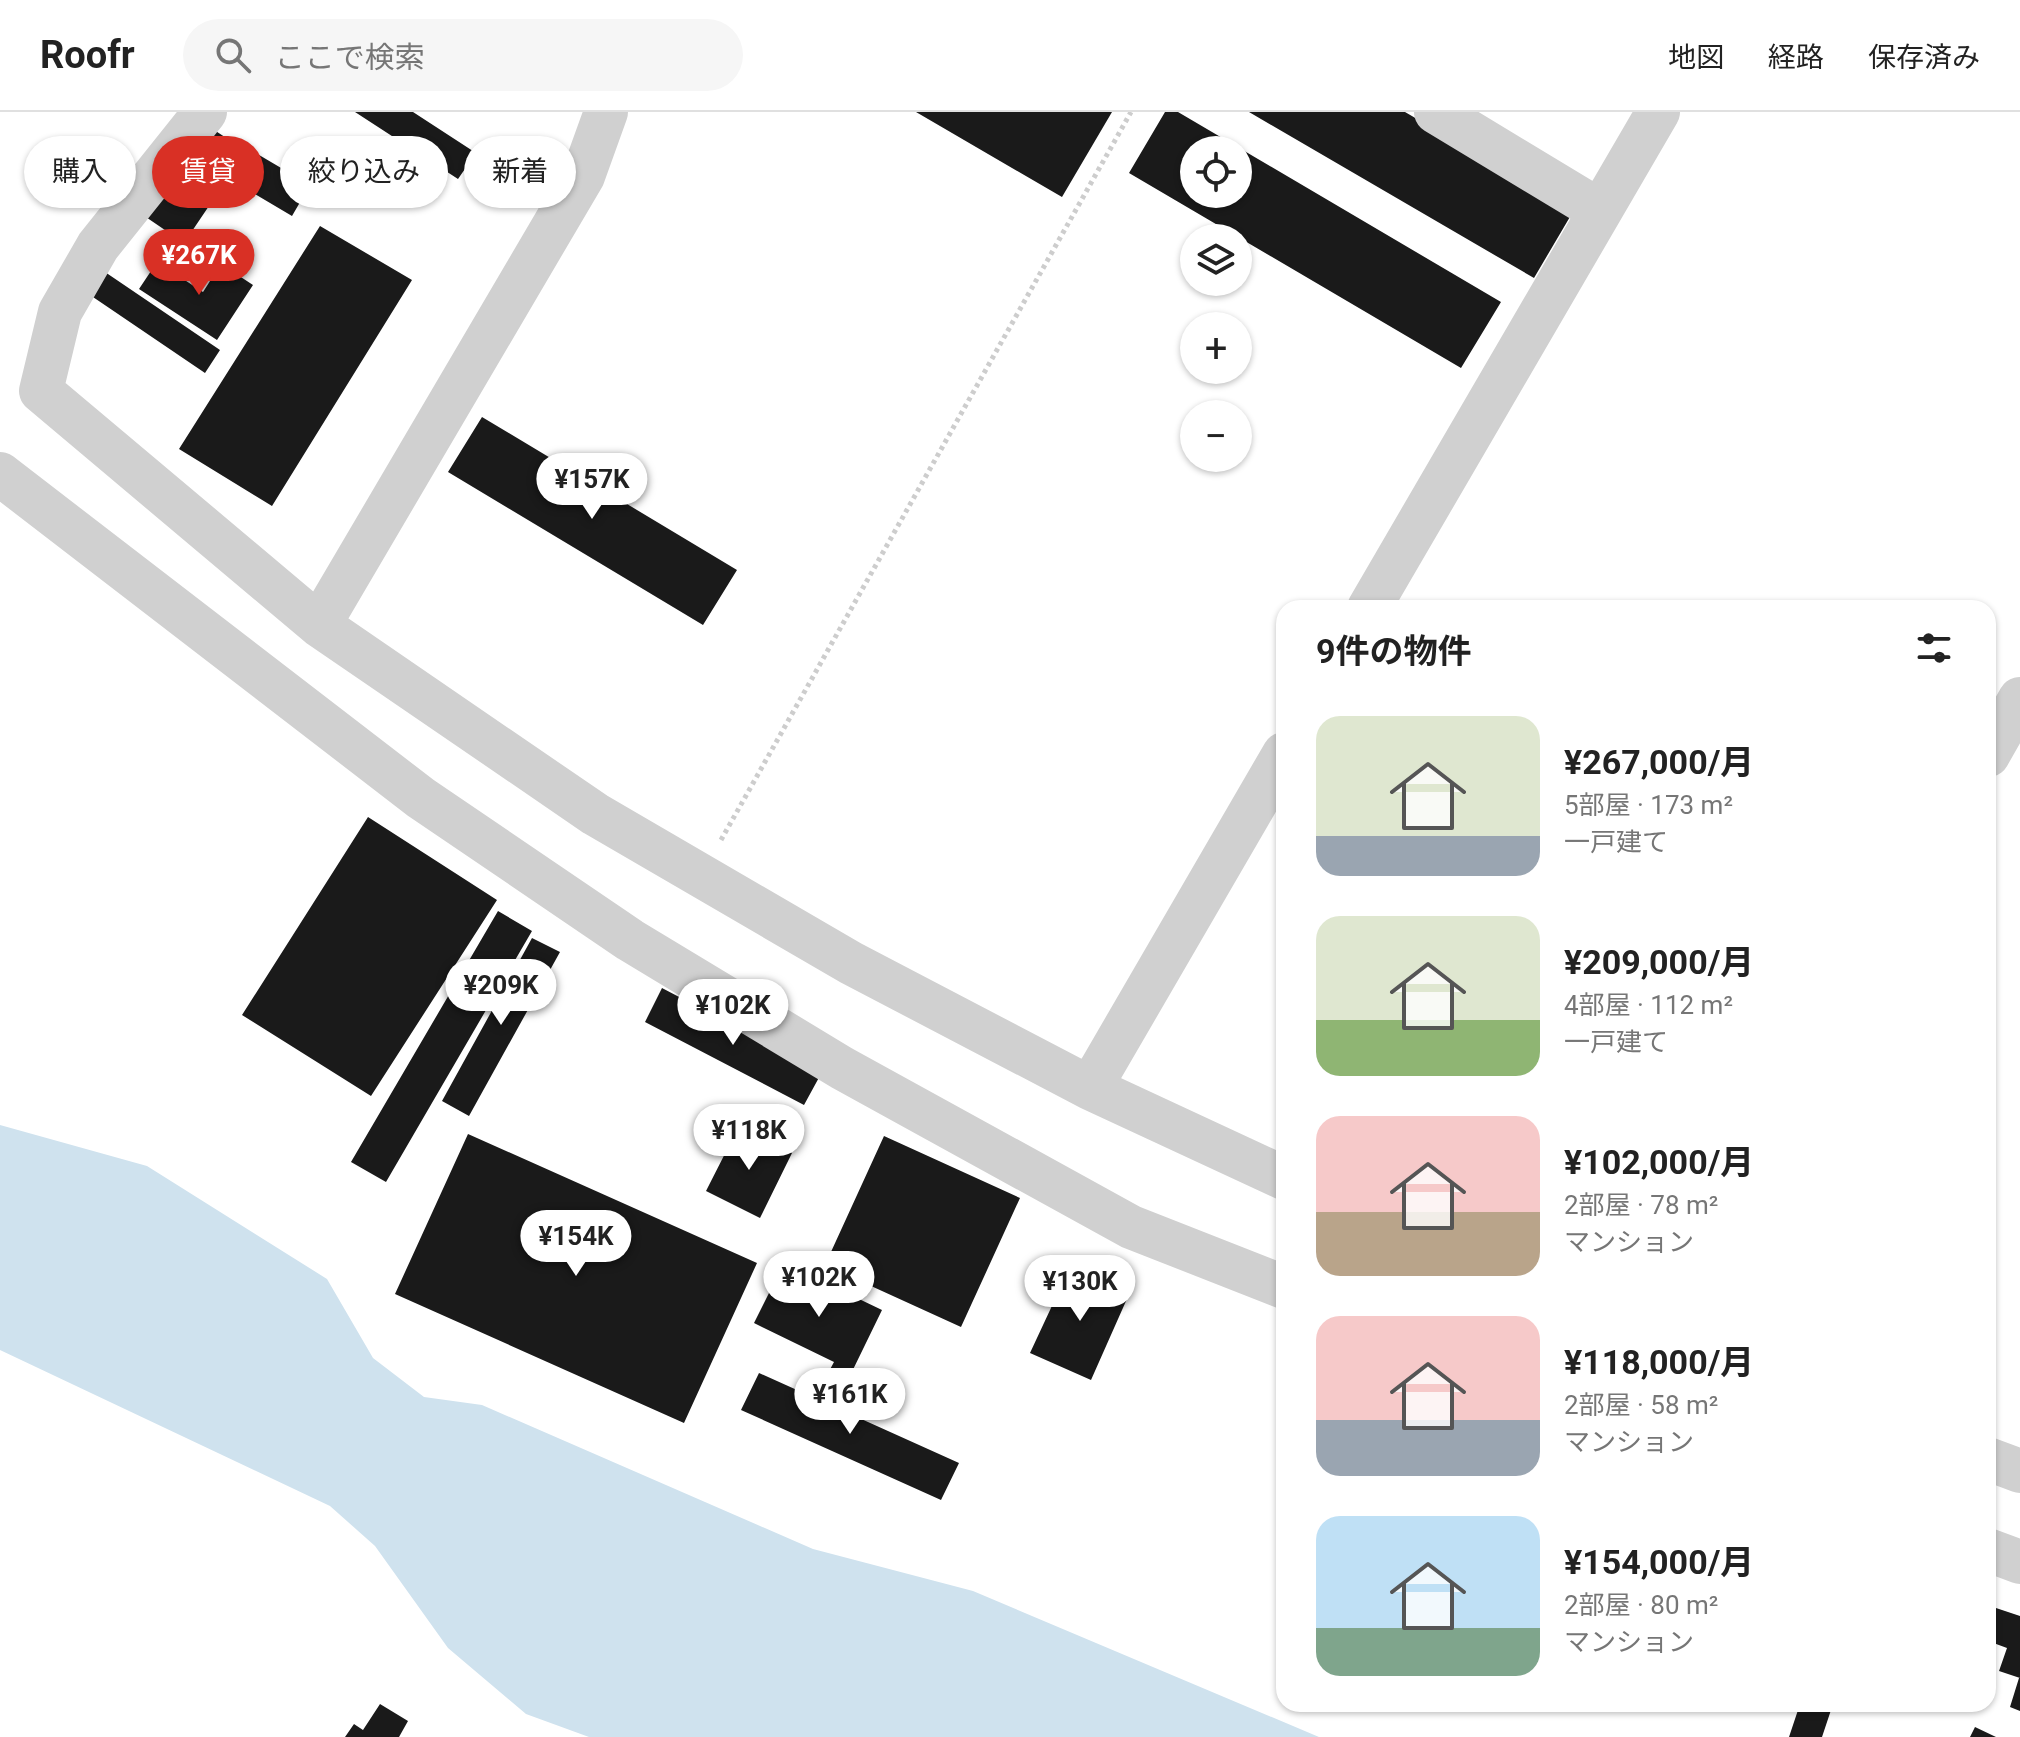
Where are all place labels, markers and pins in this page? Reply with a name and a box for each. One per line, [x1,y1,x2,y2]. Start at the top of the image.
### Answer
pin: ¥267K [143,229,255,297]
pin: ¥157K [536,453,648,521]
pin: ¥209K [445,959,557,1027]
pin: ¥102K [677,979,789,1047]
pin: ¥118K [693,1104,805,1172]
pin: ¥154K [520,1210,632,1278]
pin: ¥102K [763,1251,875,1319]
pin: ¥130K [1024,1255,1136,1323]
pin: ¥161K [794,1368,906,1436]

